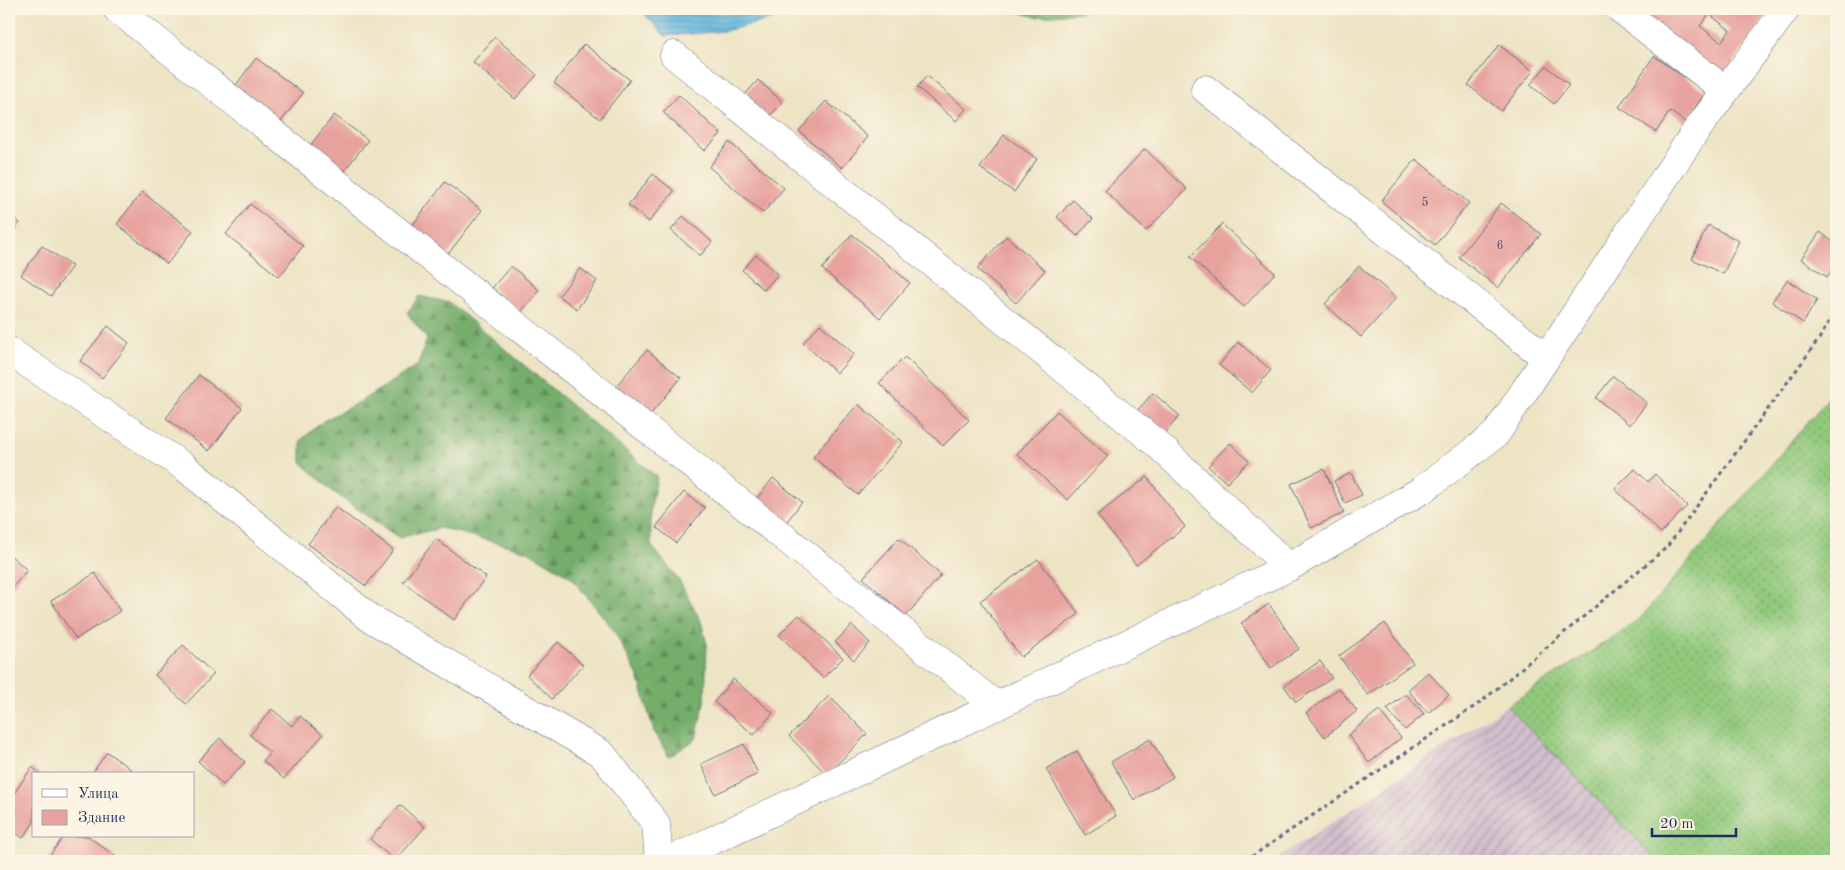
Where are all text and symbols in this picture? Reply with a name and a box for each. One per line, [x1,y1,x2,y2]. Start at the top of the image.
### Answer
house number: 5 [1422,196,1429,209]
house number: 6 [1497,240,1504,252]
legend [32,772,195,838]
text: Улица [78,787,119,802]
scale bar [1652,805,1736,837]
text: Здание [78,811,125,826]
text: 20 m [1660,817,1694,832]

